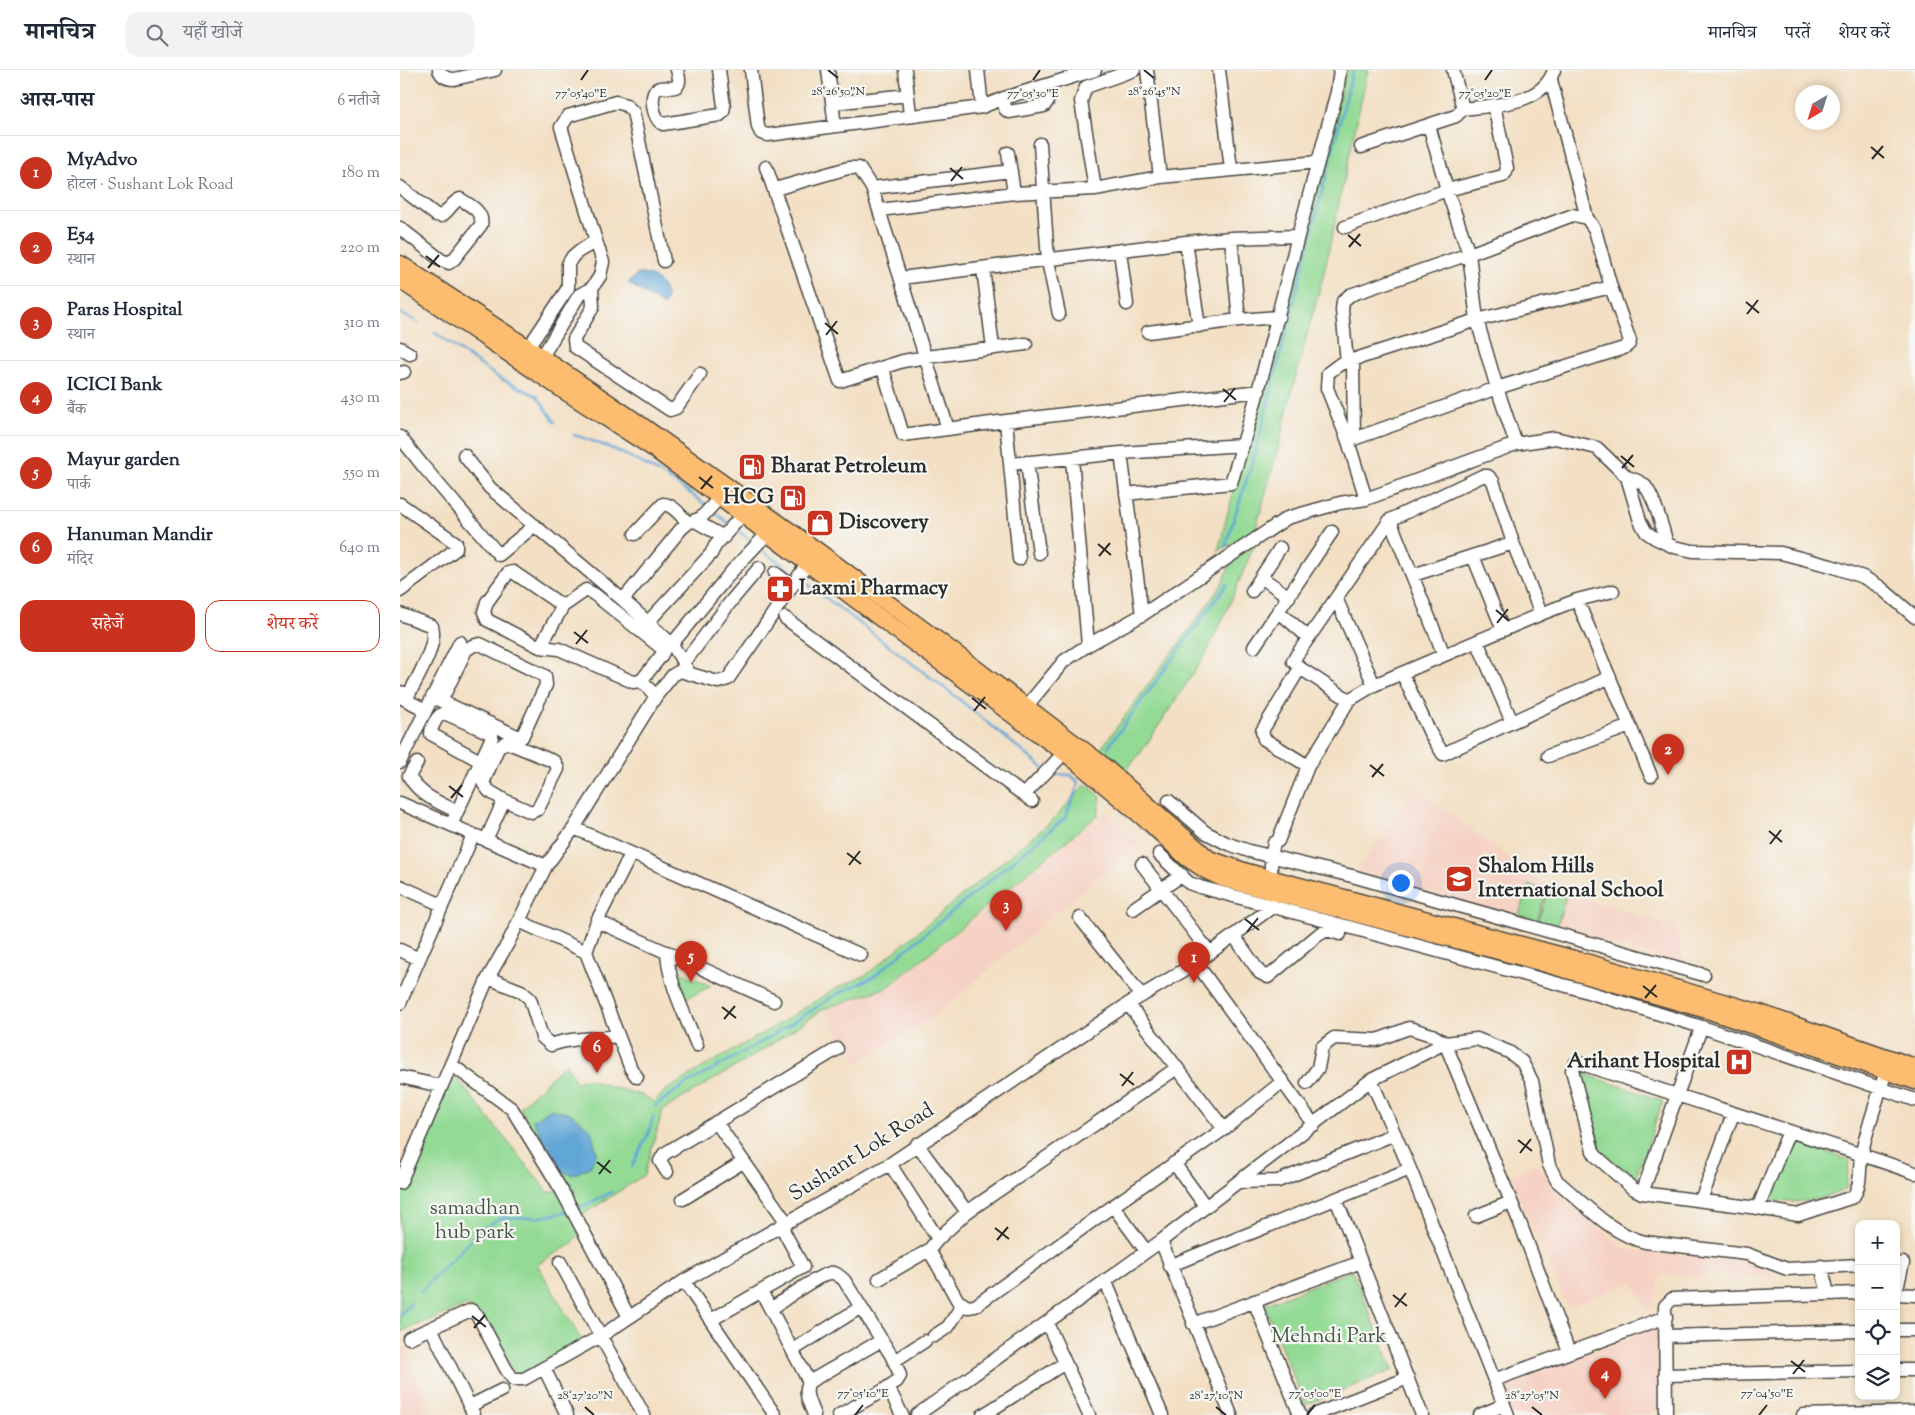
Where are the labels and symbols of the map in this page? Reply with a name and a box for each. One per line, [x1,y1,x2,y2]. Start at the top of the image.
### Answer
text: 28°26'50"N [811,83,866,101]
text: 28°26'45"N [1127,83,1181,101]
text: 77°05'40"E [555,85,608,103]
text: 77°05'30"E [1007,85,1060,103]
text: 77°05'20"E [1459,85,1512,103]
north arrow [1795,85,1840,130]
fuel station icon: Bharat Petroleum [737,452,767,482]
place label: Bharat Petroleum [771,452,927,482]
place label: HCG [723,483,774,513]
fuel station icon: HCG [778,483,808,513]
shop icon: Discovery [805,508,835,538]
place label: Discovery [839,508,929,538]
pharmacy icon: Laxmi Pharmacy [765,574,795,604]
place label: Laxmi Pharmacy [799,574,949,604]
pin: 2 [1652,734,1684,775]
place label: Shalom Hills International School [1478,852,1664,906]
school or university icon: Shalom Hills International School [1444,864,1474,894]
your location [1388,870,1414,896]
pin: 3 [990,890,1022,931]
pin: 5 [675,941,707,982]
pin: 1 [1178,942,1210,983]
pin: 6 [581,1032,613,1073]
place label: Arihant Hospital [1567,1047,1720,1077]
hospital icon: Arihant Hospital [1724,1047,1754,1077]
street label: Sushant Lok Road [784,1096,940,1210]
park label: samadhan hub park [430,1194,520,1248]
park label: Mehndi Park [1271,1322,1387,1352]
pin: 4 [1589,1358,1621,1399]
text: 77°05'10"E [838,1385,889,1403]
text: 77°05'00"E [1289,1385,1342,1403]
text: 77°04'50"E [1741,1385,1794,1403]
text: 28°27'20"N [557,1387,613,1405]
text: 28°27'10"N [1189,1387,1243,1405]
text: 28°27'05"N [1505,1387,1559,1405]

